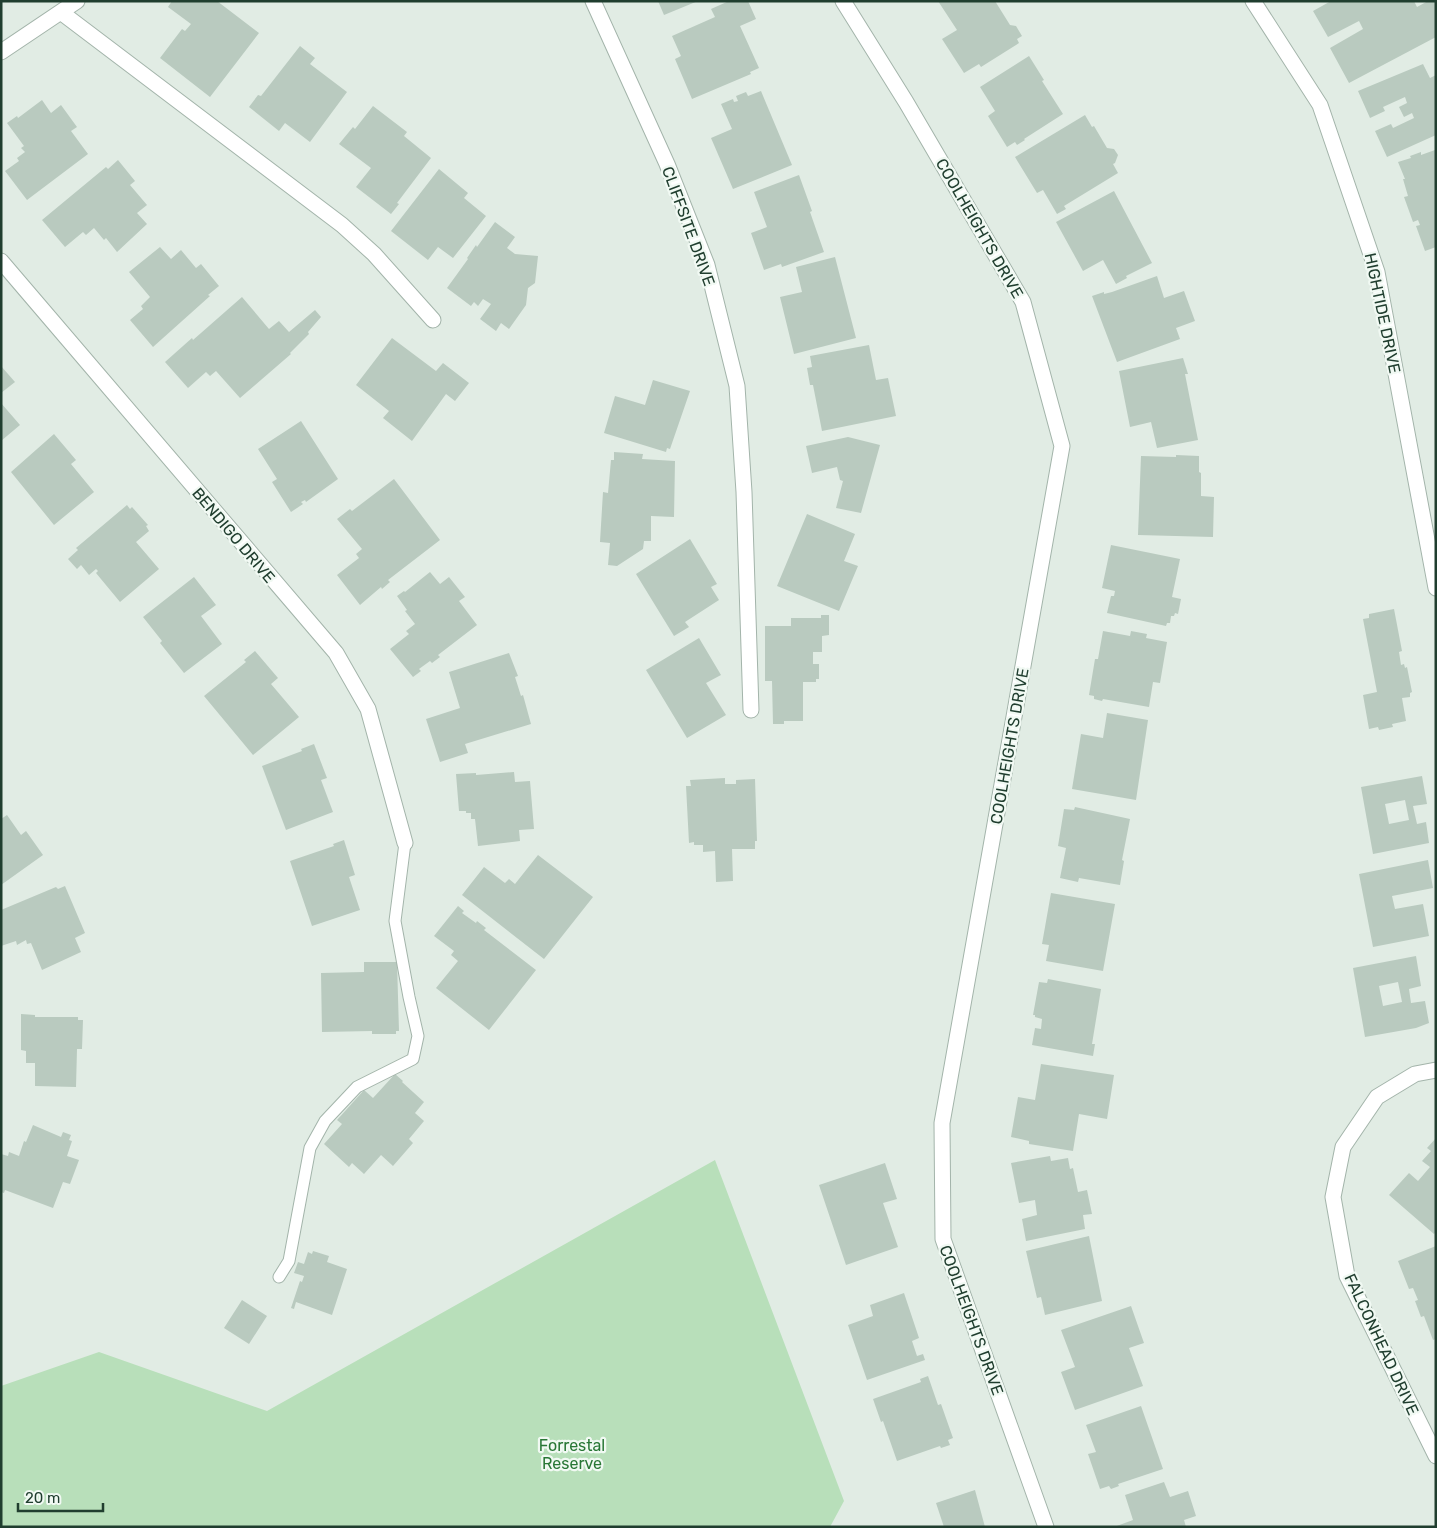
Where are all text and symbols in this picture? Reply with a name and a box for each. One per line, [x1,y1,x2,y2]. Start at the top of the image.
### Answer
street label: COOLHEIGHTS DRIVE [932,155,1027,302]
street label: CLIFFSITE DRIVE [658,164,719,289]
street label: HIGHTIDE DRIVE [1360,251,1405,375]
street label: BENDIGO DRIVE [188,484,279,587]
street label: COOLHEIGHTS DRIVE [986,667,1033,826]
street label: COOLHEIGHTS DRIVE [936,1243,1008,1398]
street label: FALCONHEAD DRIVE [1340,1271,1423,1418]
park label: Forrestal Reserve [539,1436,605,1473]
scale bar [18,1480,102,1512]
text: 20 m [25,1489,60,1507]

